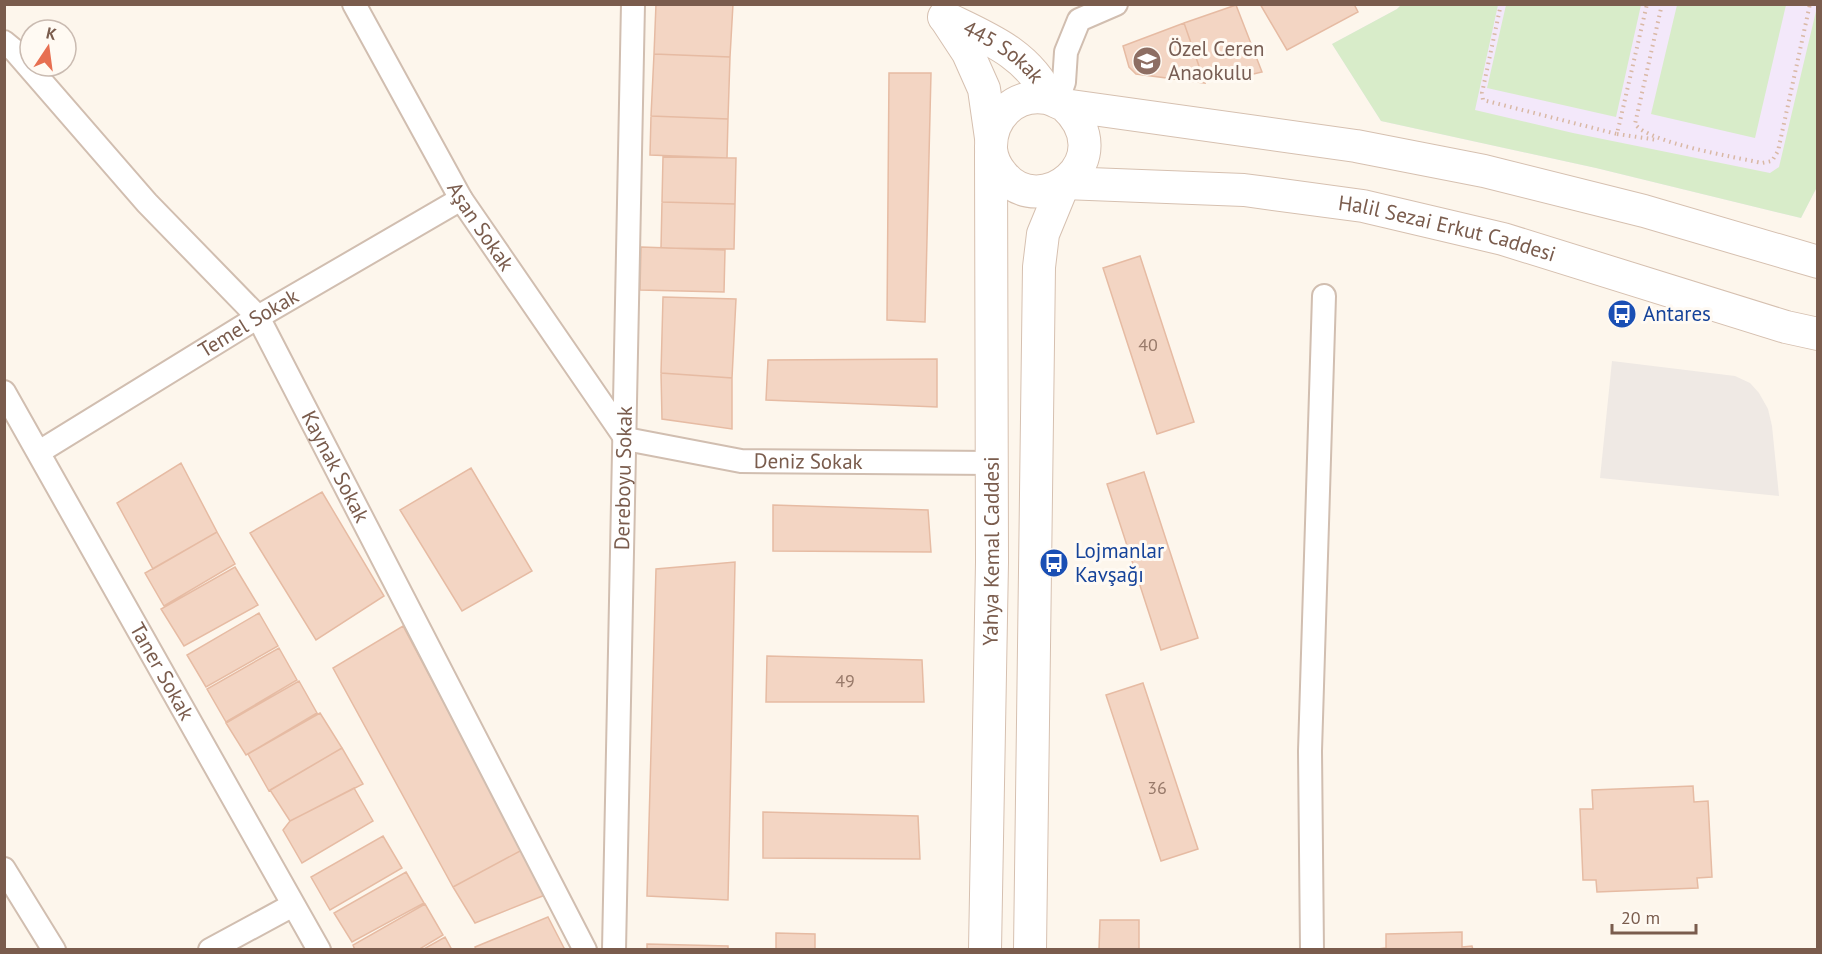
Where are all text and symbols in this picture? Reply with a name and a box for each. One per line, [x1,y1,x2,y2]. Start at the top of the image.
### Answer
street label: 445 Sokak [959,14,1050,88]
north arrow [18,18,78,78]
text: K [44,23,59,44]
place label: Özel Ceren Anaokulu [1168,35,1265,86]
school or university icon: Özel Ceren Anaokulu [1131,45,1163,77]
street label: Aşan Sokak [441,177,520,276]
street label: Halil Sezai Erkut Caddesi [1337,189,1559,268]
street label: Temel Sokak [193,282,303,363]
bus stop icon: Antares [1606,298,1638,330]
place label: Antares [1643,300,1711,327]
house number: 40 [1138,333,1158,356]
street label: Kaynak Sokak [296,406,376,527]
street label: Dereboyu Sokak [608,406,638,550]
street label: Deniz Sokak [754,447,863,475]
street label: Yahya Kemal Caddesi [976,456,1005,646]
place label: Lojmanlar Kavşağı [1075,537,1164,588]
bus stop icon: Lojmanlar Kavşağı [1038,547,1070,579]
street label: Taner Sokak [124,618,200,725]
house number: 49 [835,669,855,692]
house number: 36 [1147,776,1167,799]
scale bar [1612,897,1696,935]
text: 20 m [1621,906,1660,929]

